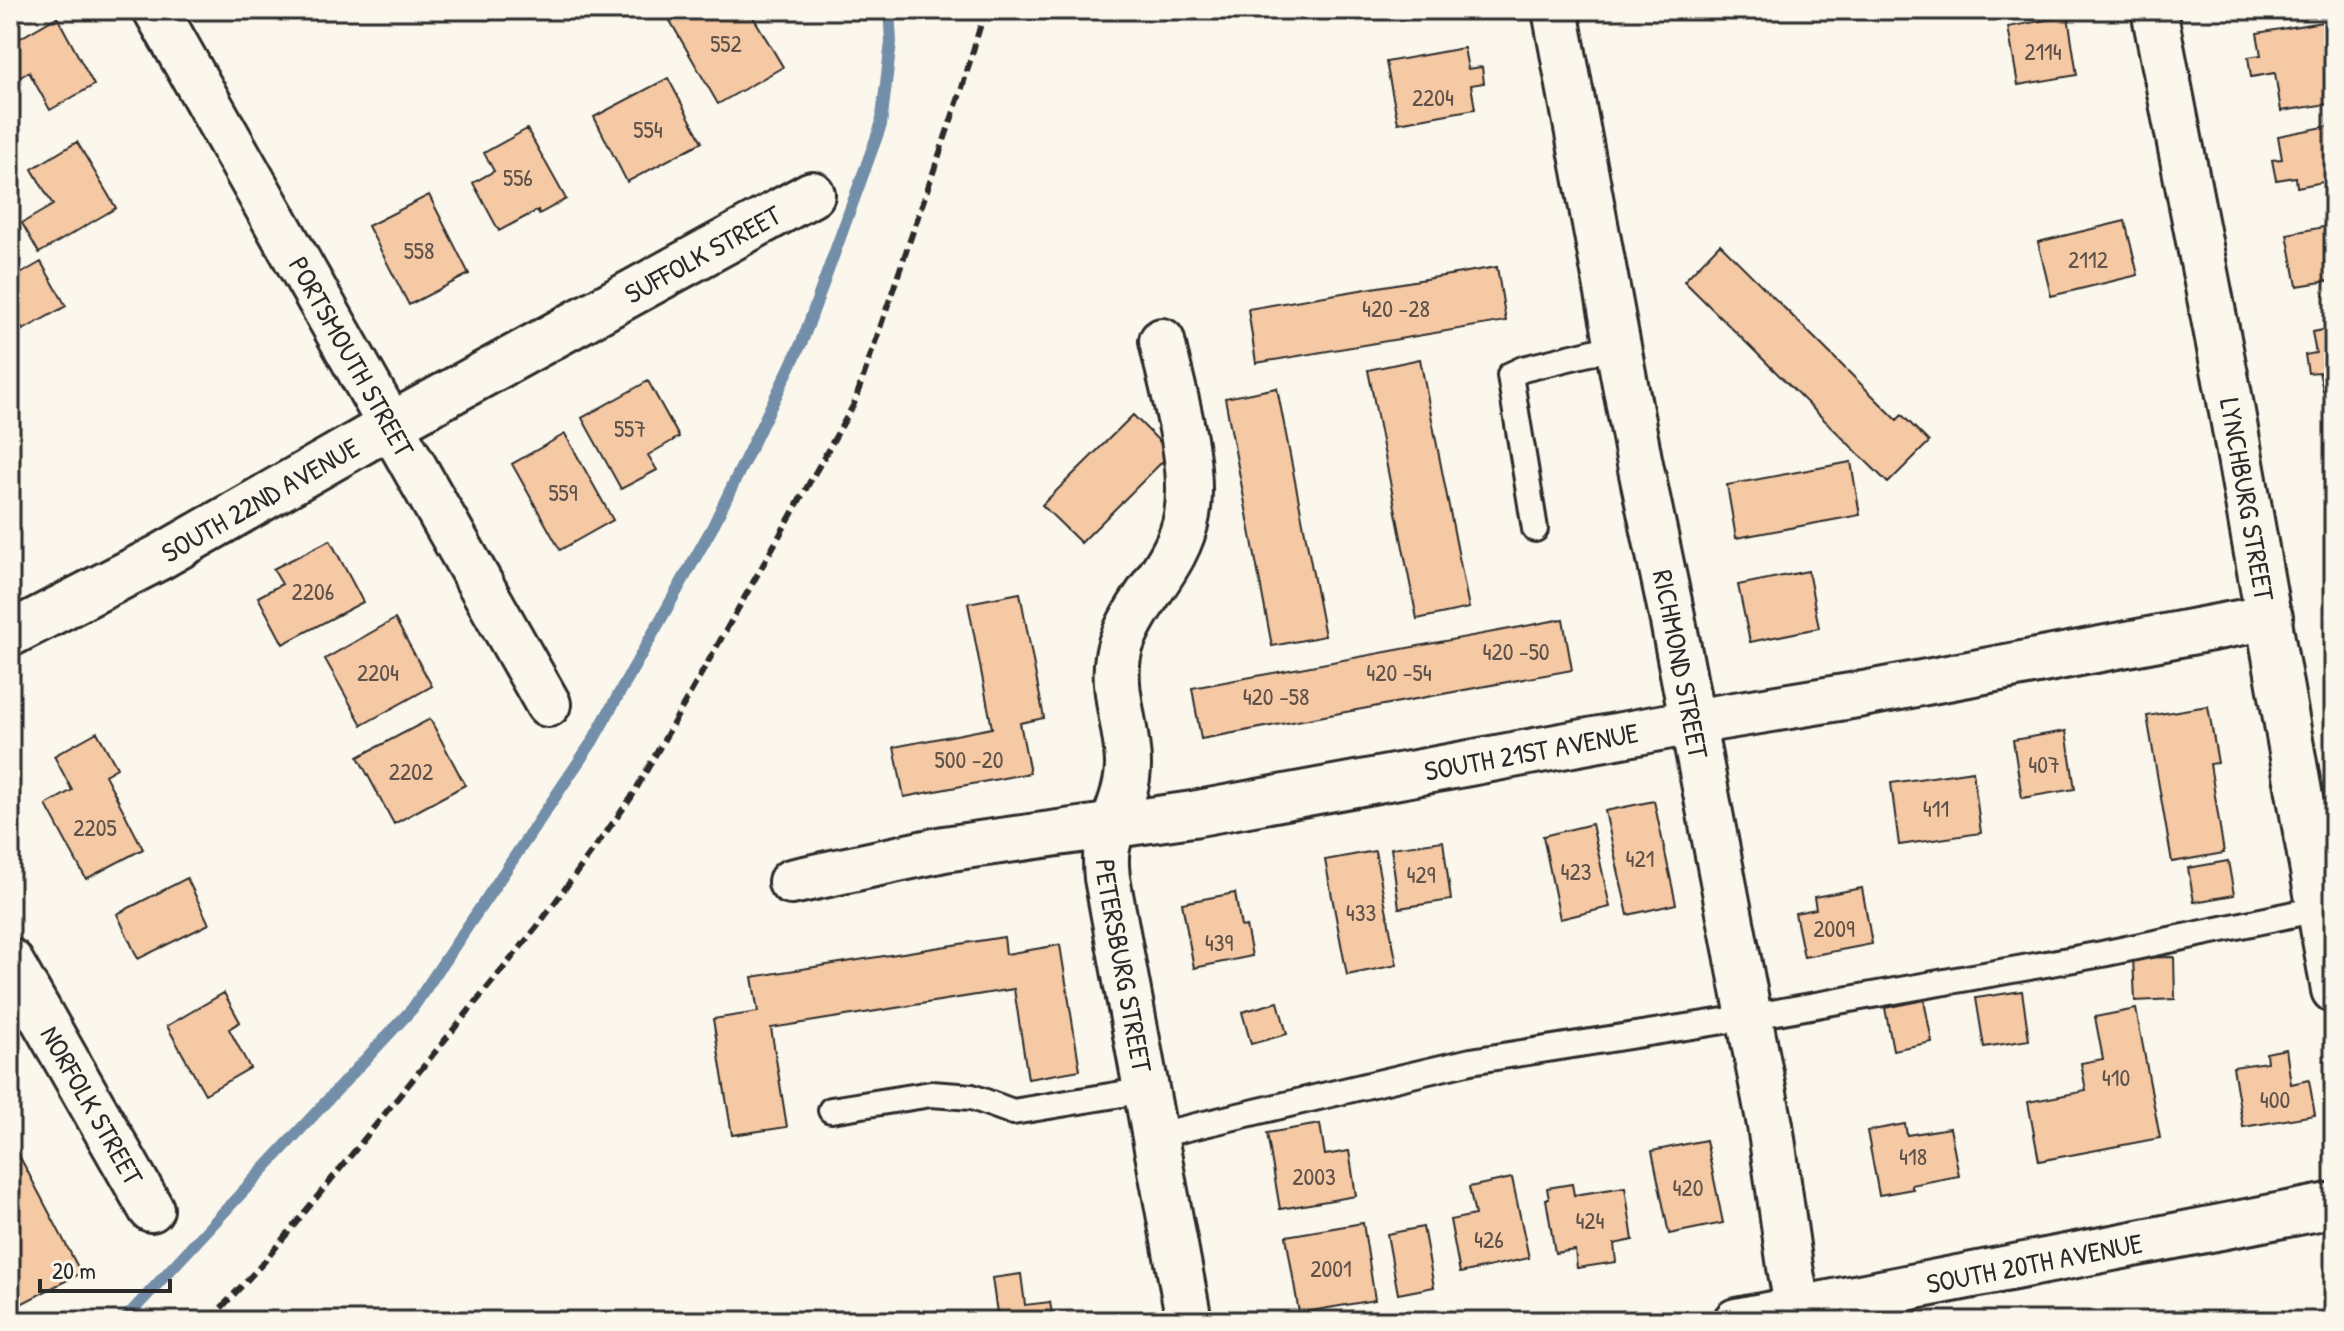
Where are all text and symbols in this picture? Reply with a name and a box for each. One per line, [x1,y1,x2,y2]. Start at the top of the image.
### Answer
house number: 552 [710,27,742,59]
house number: 2114 [2024,35,2062,67]
house number: 2204 [1412,81,1454,113]
house number: 554 [633,113,663,145]
house number: 556 [503,161,533,193]
street label: SUFFOLK STREET [618,195,788,312]
house number: 558 [404,234,434,266]
house number: 2112 [2068,243,2108,275]
street label: PORTSMOUTH STREET [280,249,424,464]
house number: 420 -28 [1362,292,1430,324]
street label: LYNCHBURG STREET [2211,395,2284,604]
house number: 557 [614,412,646,444]
street label: SOUTH 22ND AVENUE [154,428,366,571]
house number: 559 [548,476,578,508]
street label: RICHMOND STREET [1644,566,1718,762]
house number: 2206 [292,575,334,607]
house number: 420 -50 [1482,635,1550,667]
house number: 2204 [357,656,399,688]
house number: 420 -54 [1366,656,1432,688]
house number: 420 -58 [1243,680,1309,712]
street label: SOUTH 21ST AVENUE [1421,713,1641,790]
house number: 500 -20 [935,743,1003,775]
house number: 407 [2028,748,2060,780]
house number: 2202 [389,755,433,787]
house number: 411 [1923,792,1949,824]
house number: 2205 [73,811,117,843]
house number: 421 [1626,842,1654,874]
house number: 423 [1561,855,1591,887]
street label: PETERSBURG STREET [1087,858,1162,1076]
house number: 429 [1406,858,1436,890]
house number: 433 [1346,896,1376,928]
house number: 2009 [1813,912,1855,944]
house number: 439 [1205,926,1233,958]
street label: NORFOLK STREET [32,1019,153,1193]
house number: 410 [2102,1061,2130,1093]
house number: 400 [2260,1083,2290,1115]
house number: 418 [1899,1140,1927,1172]
house number: 2003 [1292,1160,1336,1192]
house number: 420 [1673,1171,1703,1203]
house number: 424 [1575,1204,1605,1236]
house number: 426 [1474,1223,1504,1255]
street label: SOUTH 20TH AVENUE [1923,1224,2146,1303]
scale bar [40,1243,170,1293]
house number: 2001 [1310,1252,1352,1284]
text: 20 m [52,1254,96,1286]

